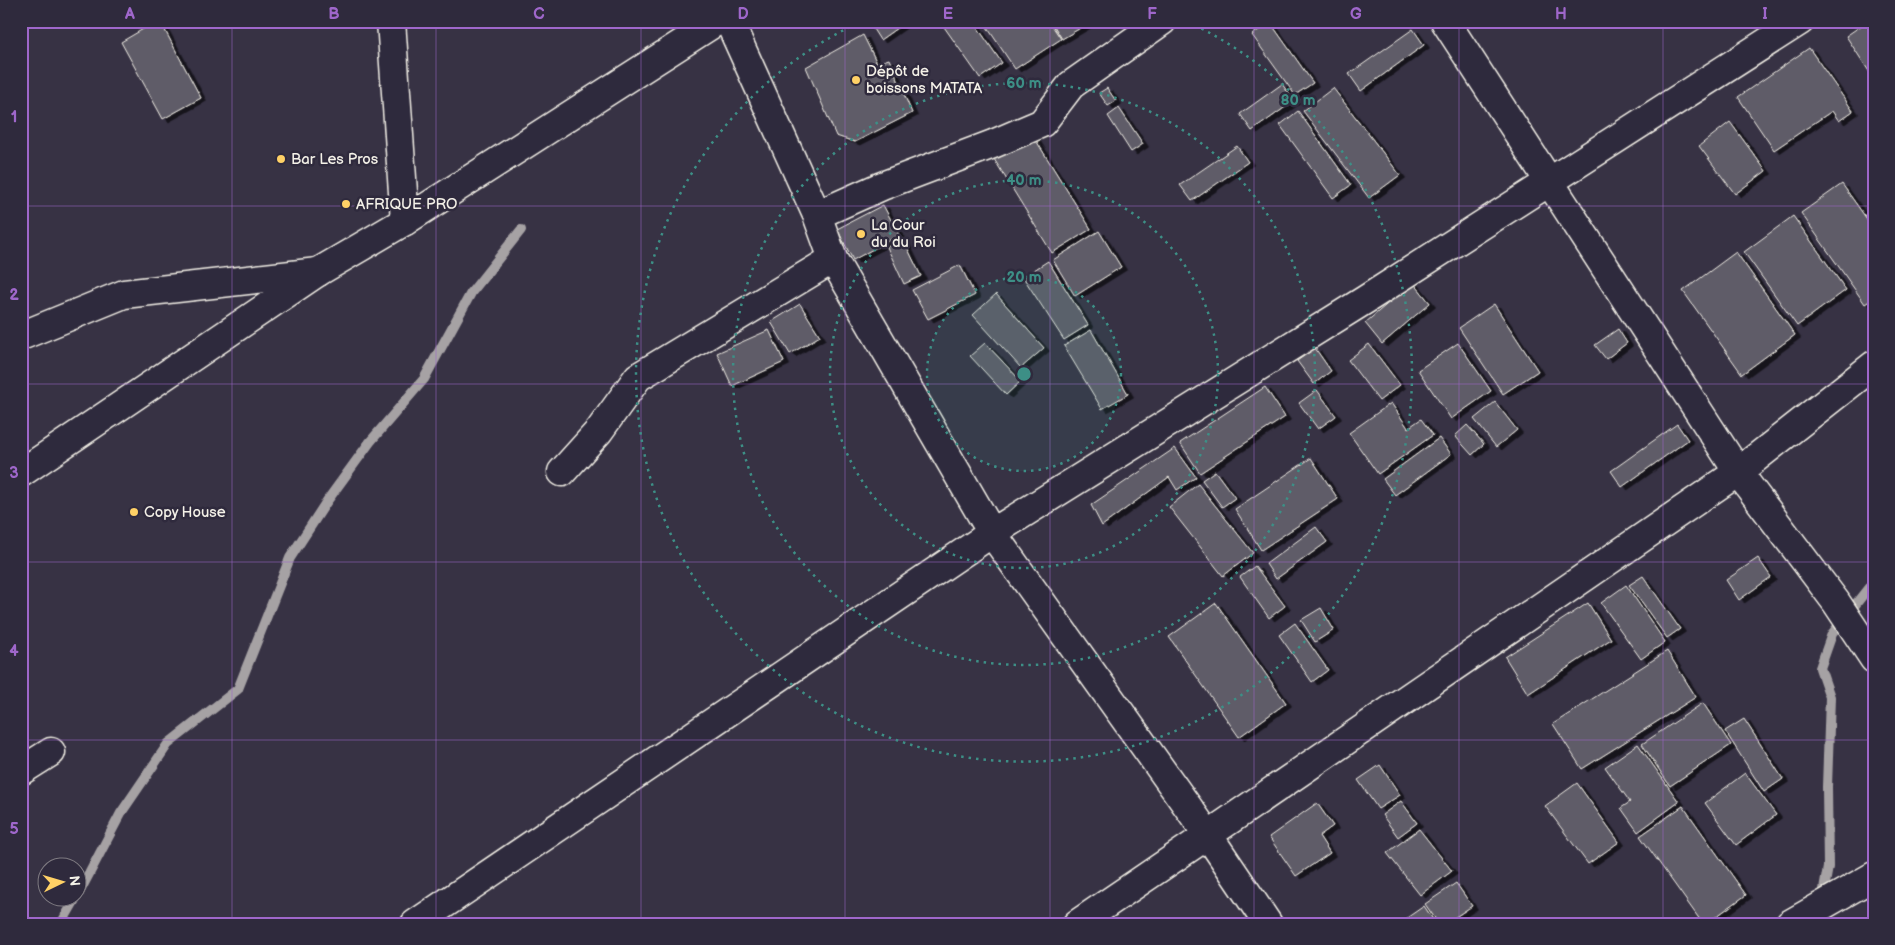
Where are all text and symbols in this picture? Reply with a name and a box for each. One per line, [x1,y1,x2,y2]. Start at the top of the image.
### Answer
text: A [124,5,135,24]
text: B [328,5,340,24]
text: C [533,5,545,24]
text: D [737,5,749,24]
text: E [943,5,953,24]
text: F [1147,5,1157,24]
text: G [1350,5,1362,24]
text: H [1555,5,1567,24]
text: I [1762,5,1768,24]
place label: Dépôt de boissons MATATA [866,62,983,98]
marker: Dépôt de boissons MATATA [850,74,862,86]
text: 60 m [1006,74,1042,93]
text: 80 m [1280,91,1316,110]
text: 1 [11,108,17,127]
place label: Bar Les Pros [291,150,379,169]
marker: Bar Les Pros [275,153,287,165]
text: 40 m [1006,171,1042,190]
place label: AFRIQUE PRO [356,195,458,214]
marker: AFRIQUE PRO [340,198,352,210]
place label: La Cour du du Roi [871,216,936,252]
marker: La Cour du du Roi [855,228,867,240]
text: 20 m [1007,268,1042,287]
text: 2 [9,286,19,305]
centre of rings [1015,365,1033,383]
text: 3 [9,464,19,483]
place label: Copy House [144,503,226,522]
marker: Copy House [128,506,140,518]
text: 4 [9,642,19,661]
text: 5 [9,820,19,839]
north arrow [38,858,88,908]
text: N [66,875,83,887]

